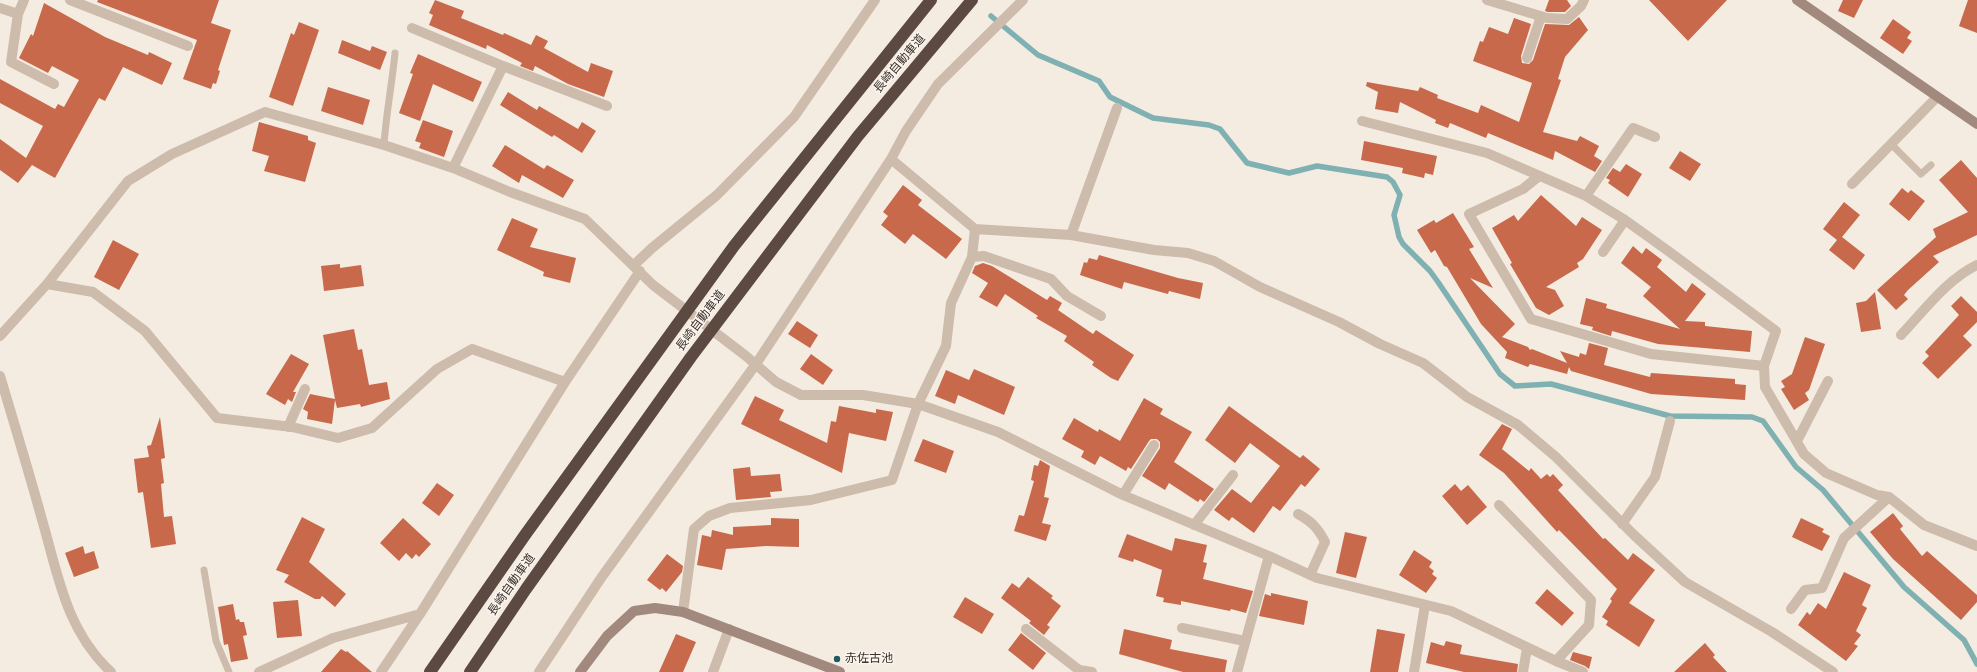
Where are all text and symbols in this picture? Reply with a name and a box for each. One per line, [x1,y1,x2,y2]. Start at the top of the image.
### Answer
street label: 長崎自動車道 [871,32,929,96]
street label: 長崎自動車道 [674,288,728,354]
street label: 長崎自動車道 [485,551,539,619]
place label: 赤佐古池 [845,652,893,666]
marker: 赤佐古池 [832,654,842,664]

